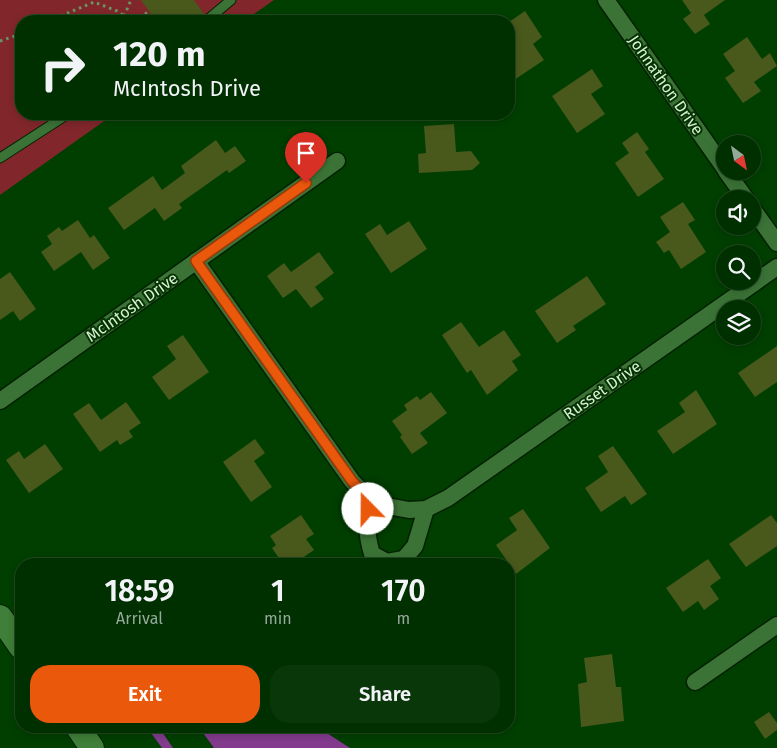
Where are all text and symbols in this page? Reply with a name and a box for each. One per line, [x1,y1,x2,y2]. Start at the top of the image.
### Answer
street label: Johnathon Drive [625,32,707,138]
text: 120 m [113,33,206,75]
icon: right [30,35,95,100]
text: McIntosh Drive [113,75,261,102]
pin [285,132,327,183]
north arrow [716,135,761,180]
map controls [716,135,761,345]
icon: arrive [292,139,320,167]
button: sound [716,190,761,235]
button: search [716,245,761,290]
street label: McIntosh Drive [82,268,182,346]
button: layers [716,300,761,345]
street label: Russet Drive [560,356,644,424]
position arrow [341,482,393,534]
text: 18:59 [104,573,175,609]
text: 1 [271,573,285,609]
text: 170 [381,573,426,609]
text: Arrival [116,609,163,628]
text: min [264,609,292,628]
text: m [396,609,410,628]
button: Exit [30,665,260,723]
button: Share [270,665,500,723]

